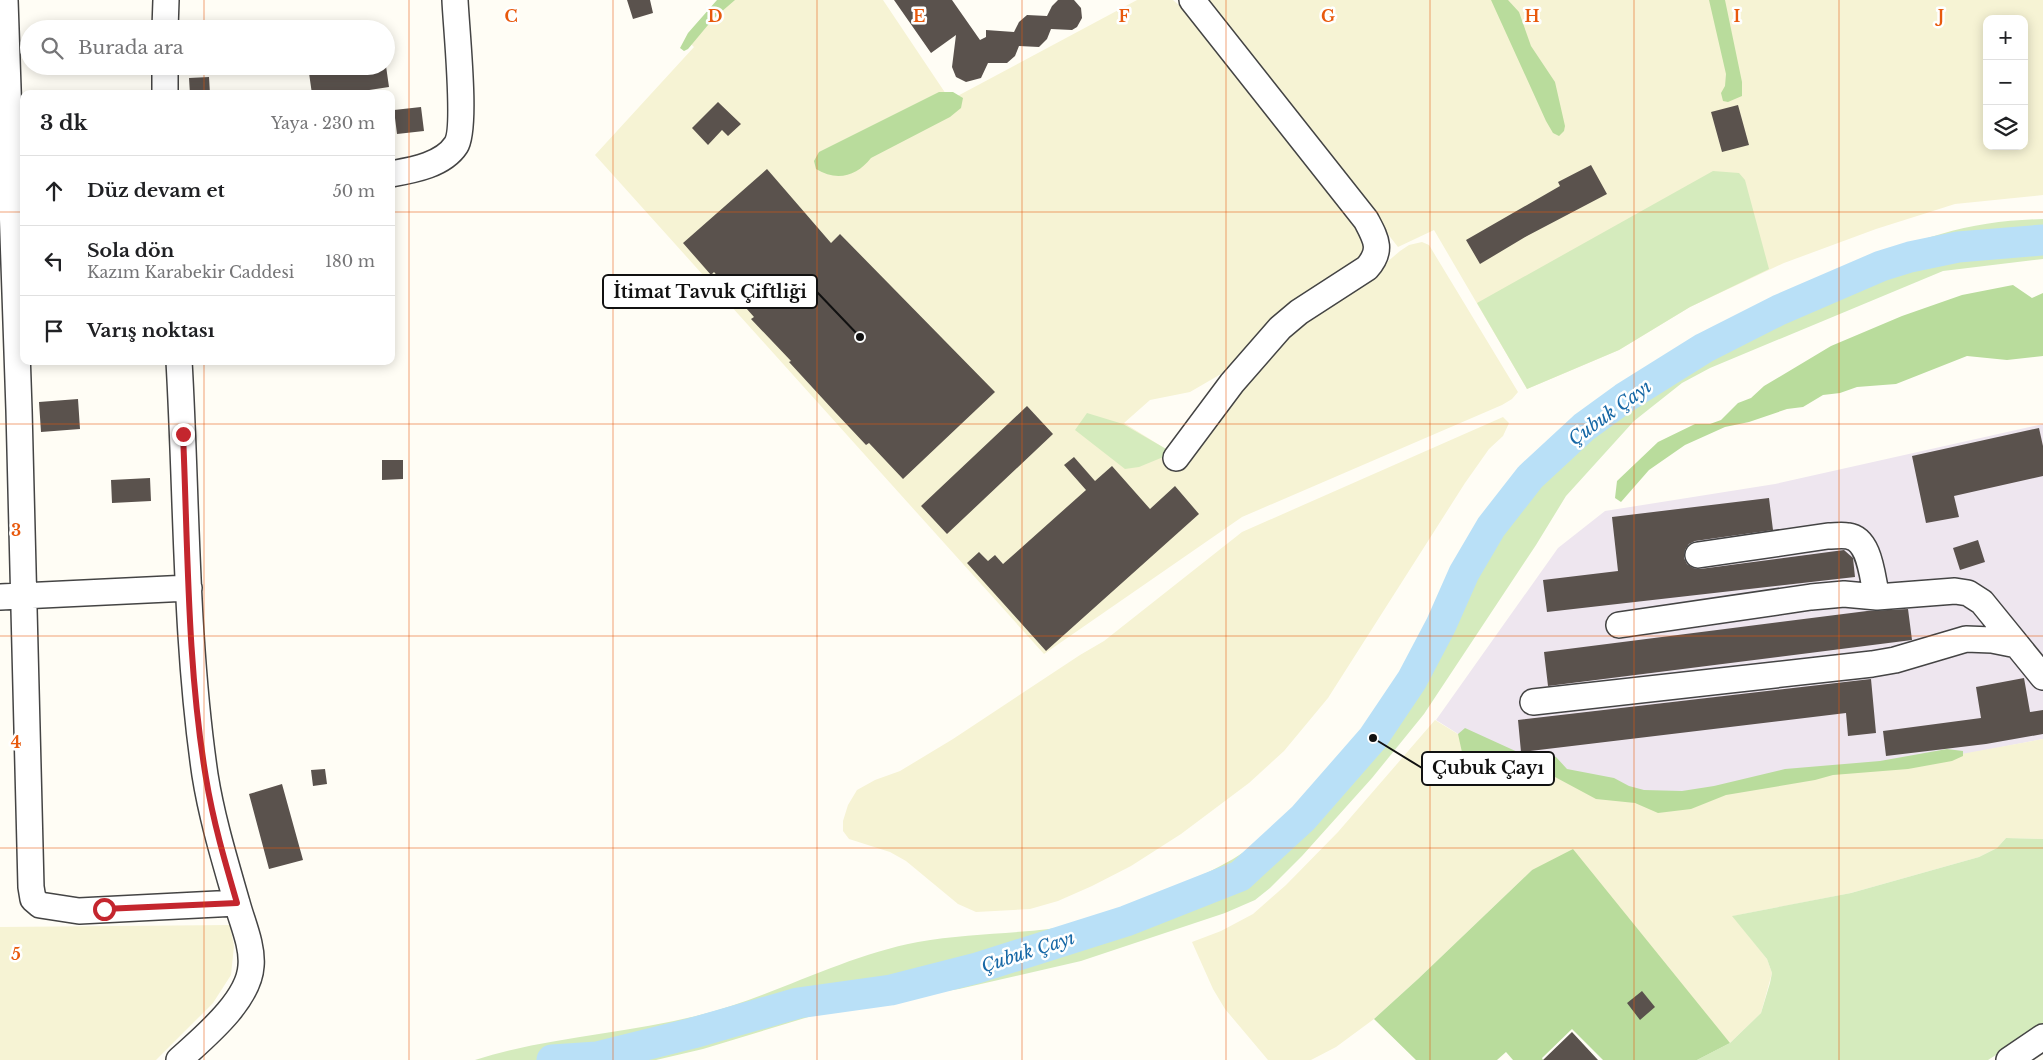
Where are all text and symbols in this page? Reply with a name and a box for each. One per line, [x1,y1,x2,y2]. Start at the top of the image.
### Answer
text: C [504,6,518,26]
text: D [708,6,722,26]
text: E [913,6,925,26]
text: F [1118,6,1130,26]
text: G [1321,6,1335,26]
text: H [1524,6,1540,26]
text: I [1734,6,1741,26]
text: J [1935,6,1944,26]
map controls [1983,15,2028,150]
button: + [1983,15,2028,60]
search box [20,20,395,75]
icon: search [38,34,66,62]
text: Burada ara [78,36,184,59]
button: − [1983,60,2028,105]
button: layers [1983,105,2028,150]
text: 3 dk [40,110,87,136]
text: Yaya · 230 m [271,113,375,133]
icon: ahead [40,177,68,205]
text: Düz devam et [87,179,225,202]
text: 50 m [333,181,375,201]
text: Sola dön [87,239,174,262]
icon: left [40,247,68,275]
text: 180 m [325,251,375,271]
text: Kazım Karabekir Caddesi [87,262,294,282]
callout: İtimat Tavuk Çiftliği [603,275,817,308]
text: İtimat Tavuk Çiftliği [613,280,807,303]
icon: arrive [40,317,68,345]
text: Varış noktası [87,319,215,342]
water label: Çubuk Çayı [1564,376,1656,450]
route end [172,423,195,446]
text: 3 [11,520,21,540]
text: 4 [11,732,21,752]
callout: Çubuk Çayı [1422,752,1554,785]
text: Çubuk Çayı [1432,757,1544,779]
route start [93,898,116,921]
water label: Çubuk Çayı [979,927,1077,977]
text: 5 [11,944,21,964]

